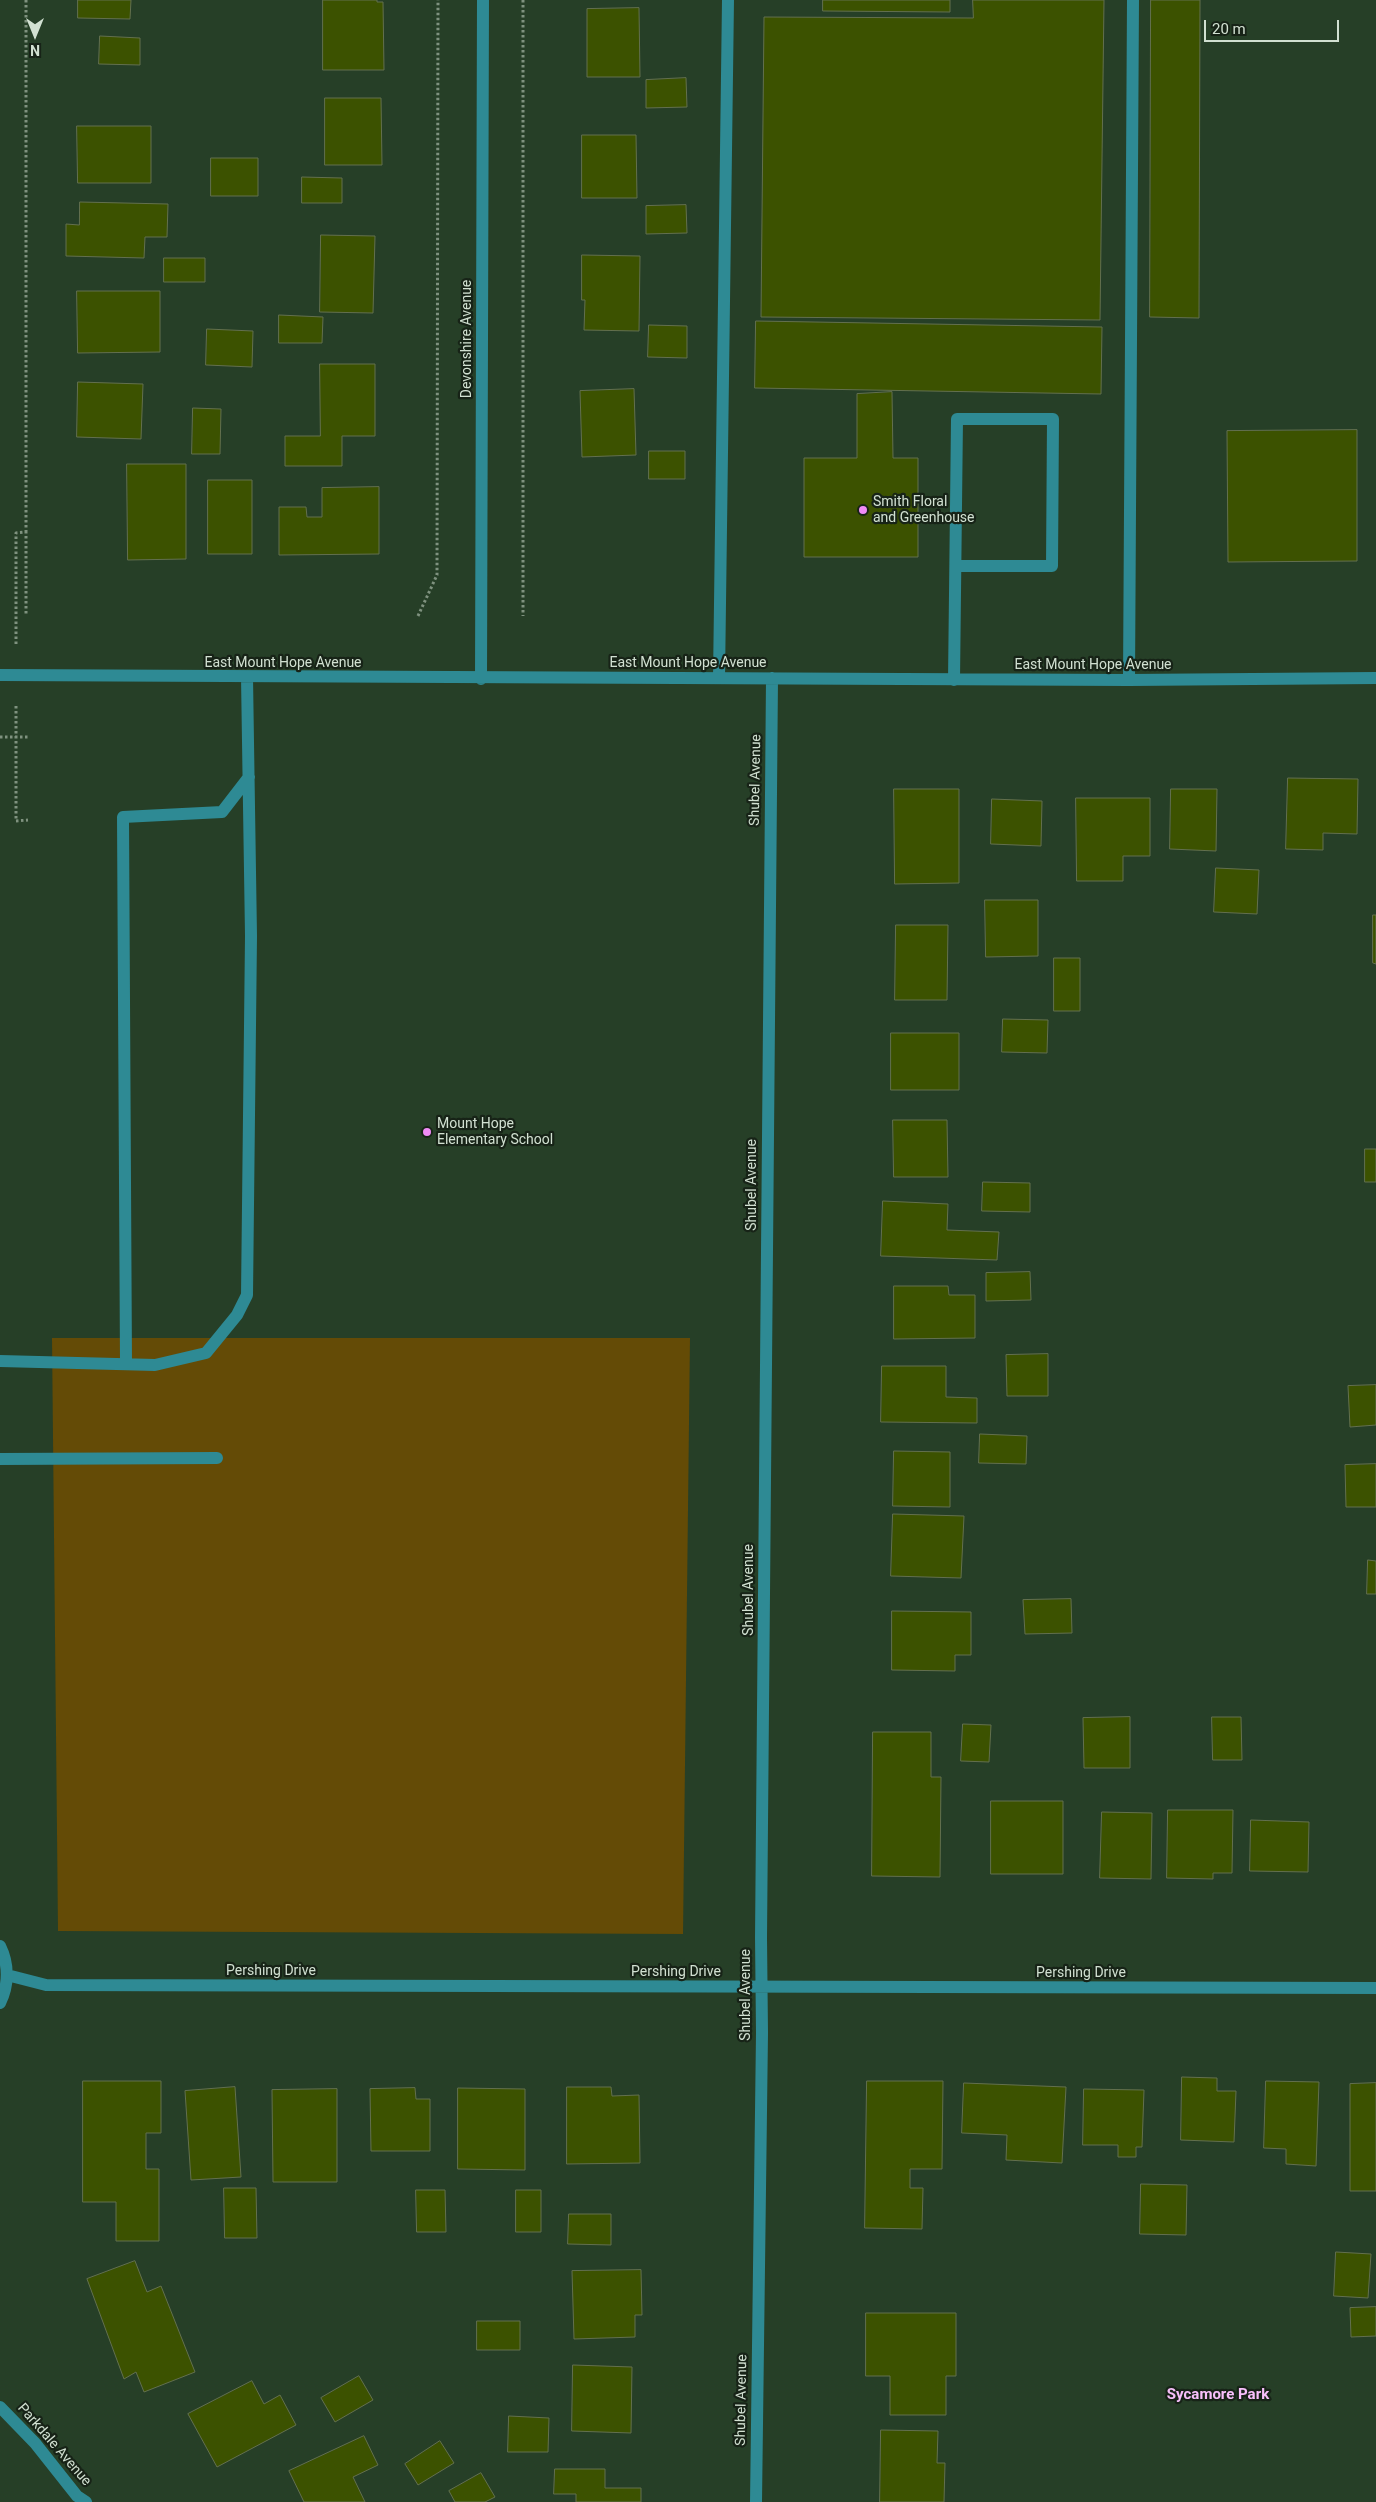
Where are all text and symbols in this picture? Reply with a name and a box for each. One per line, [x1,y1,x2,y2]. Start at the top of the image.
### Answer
north arrow [10,10,60,60]
scale bar [1206,10,1341,42]
text: 20 m [1212,20,1246,38]
text: N [30,42,40,58]
street label: Devonshire Avenue [459,280,475,398]
place label: Smith Floral and Greenhouse [873,494,975,526]
marker: Smith Floral and Greenhouse [857,504,869,516]
street label: East Mount Hope Avenue [204,655,362,671]
street label: East Mount Hope Avenue [609,655,767,671]
street label: East Mount Hope Avenue [1014,657,1172,673]
street label: Shubel Avenue [747,734,765,826]
place label: Mount Hope Elementary School [437,1116,553,1148]
marker: Mount Hope Elementary School [421,1126,433,1138]
street label: Shubel Avenue [744,1139,760,1231]
street label: Shubel Avenue [741,1544,757,1636]
street label: Shubel Avenue [738,1949,754,2041]
street label: Pershing Drive [226,1963,316,1979]
street label: Pershing Drive [631,1964,721,1980]
street label: Pershing Drive [1036,1965,1126,1981]
street label: Shubel Avenue [733,2354,751,2446]
district label: Sycamore Park [1167,2386,1269,2404]
street label: Parkdale Avenue [14,2400,94,2490]

